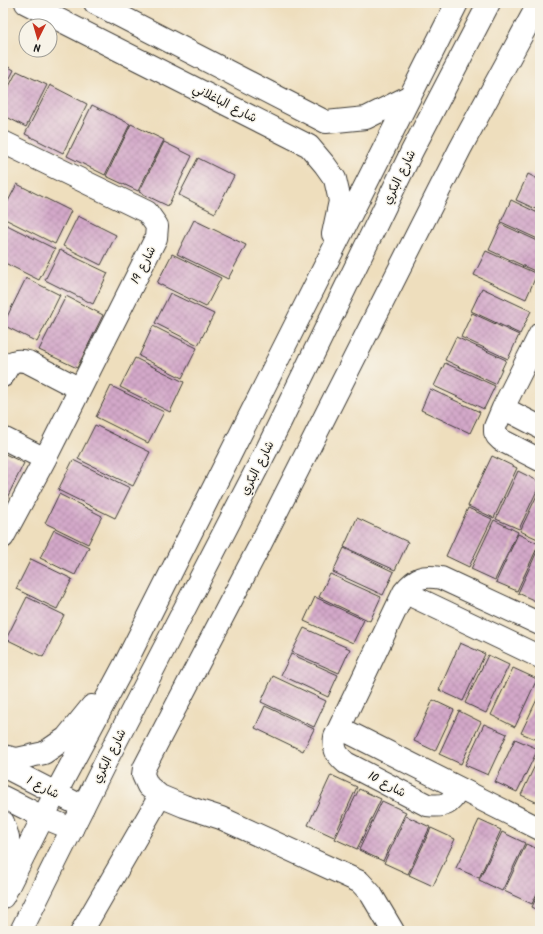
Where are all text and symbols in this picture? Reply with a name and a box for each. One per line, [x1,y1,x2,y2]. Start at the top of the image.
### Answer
north arrow [18,18,58,58]
text: N [33,38,41,56]
street label: شارع الباغلاني [189,79,260,129]
street label: شارع البكري [378,147,421,208]
street label: شارع 19 [126,243,161,288]
street label: شارع البكري [236,438,279,499]
street label: شارع البكري [88,726,131,787]
street label: شارع 10 [364,767,409,802]
street label: شارع 1 [23,771,62,804]

